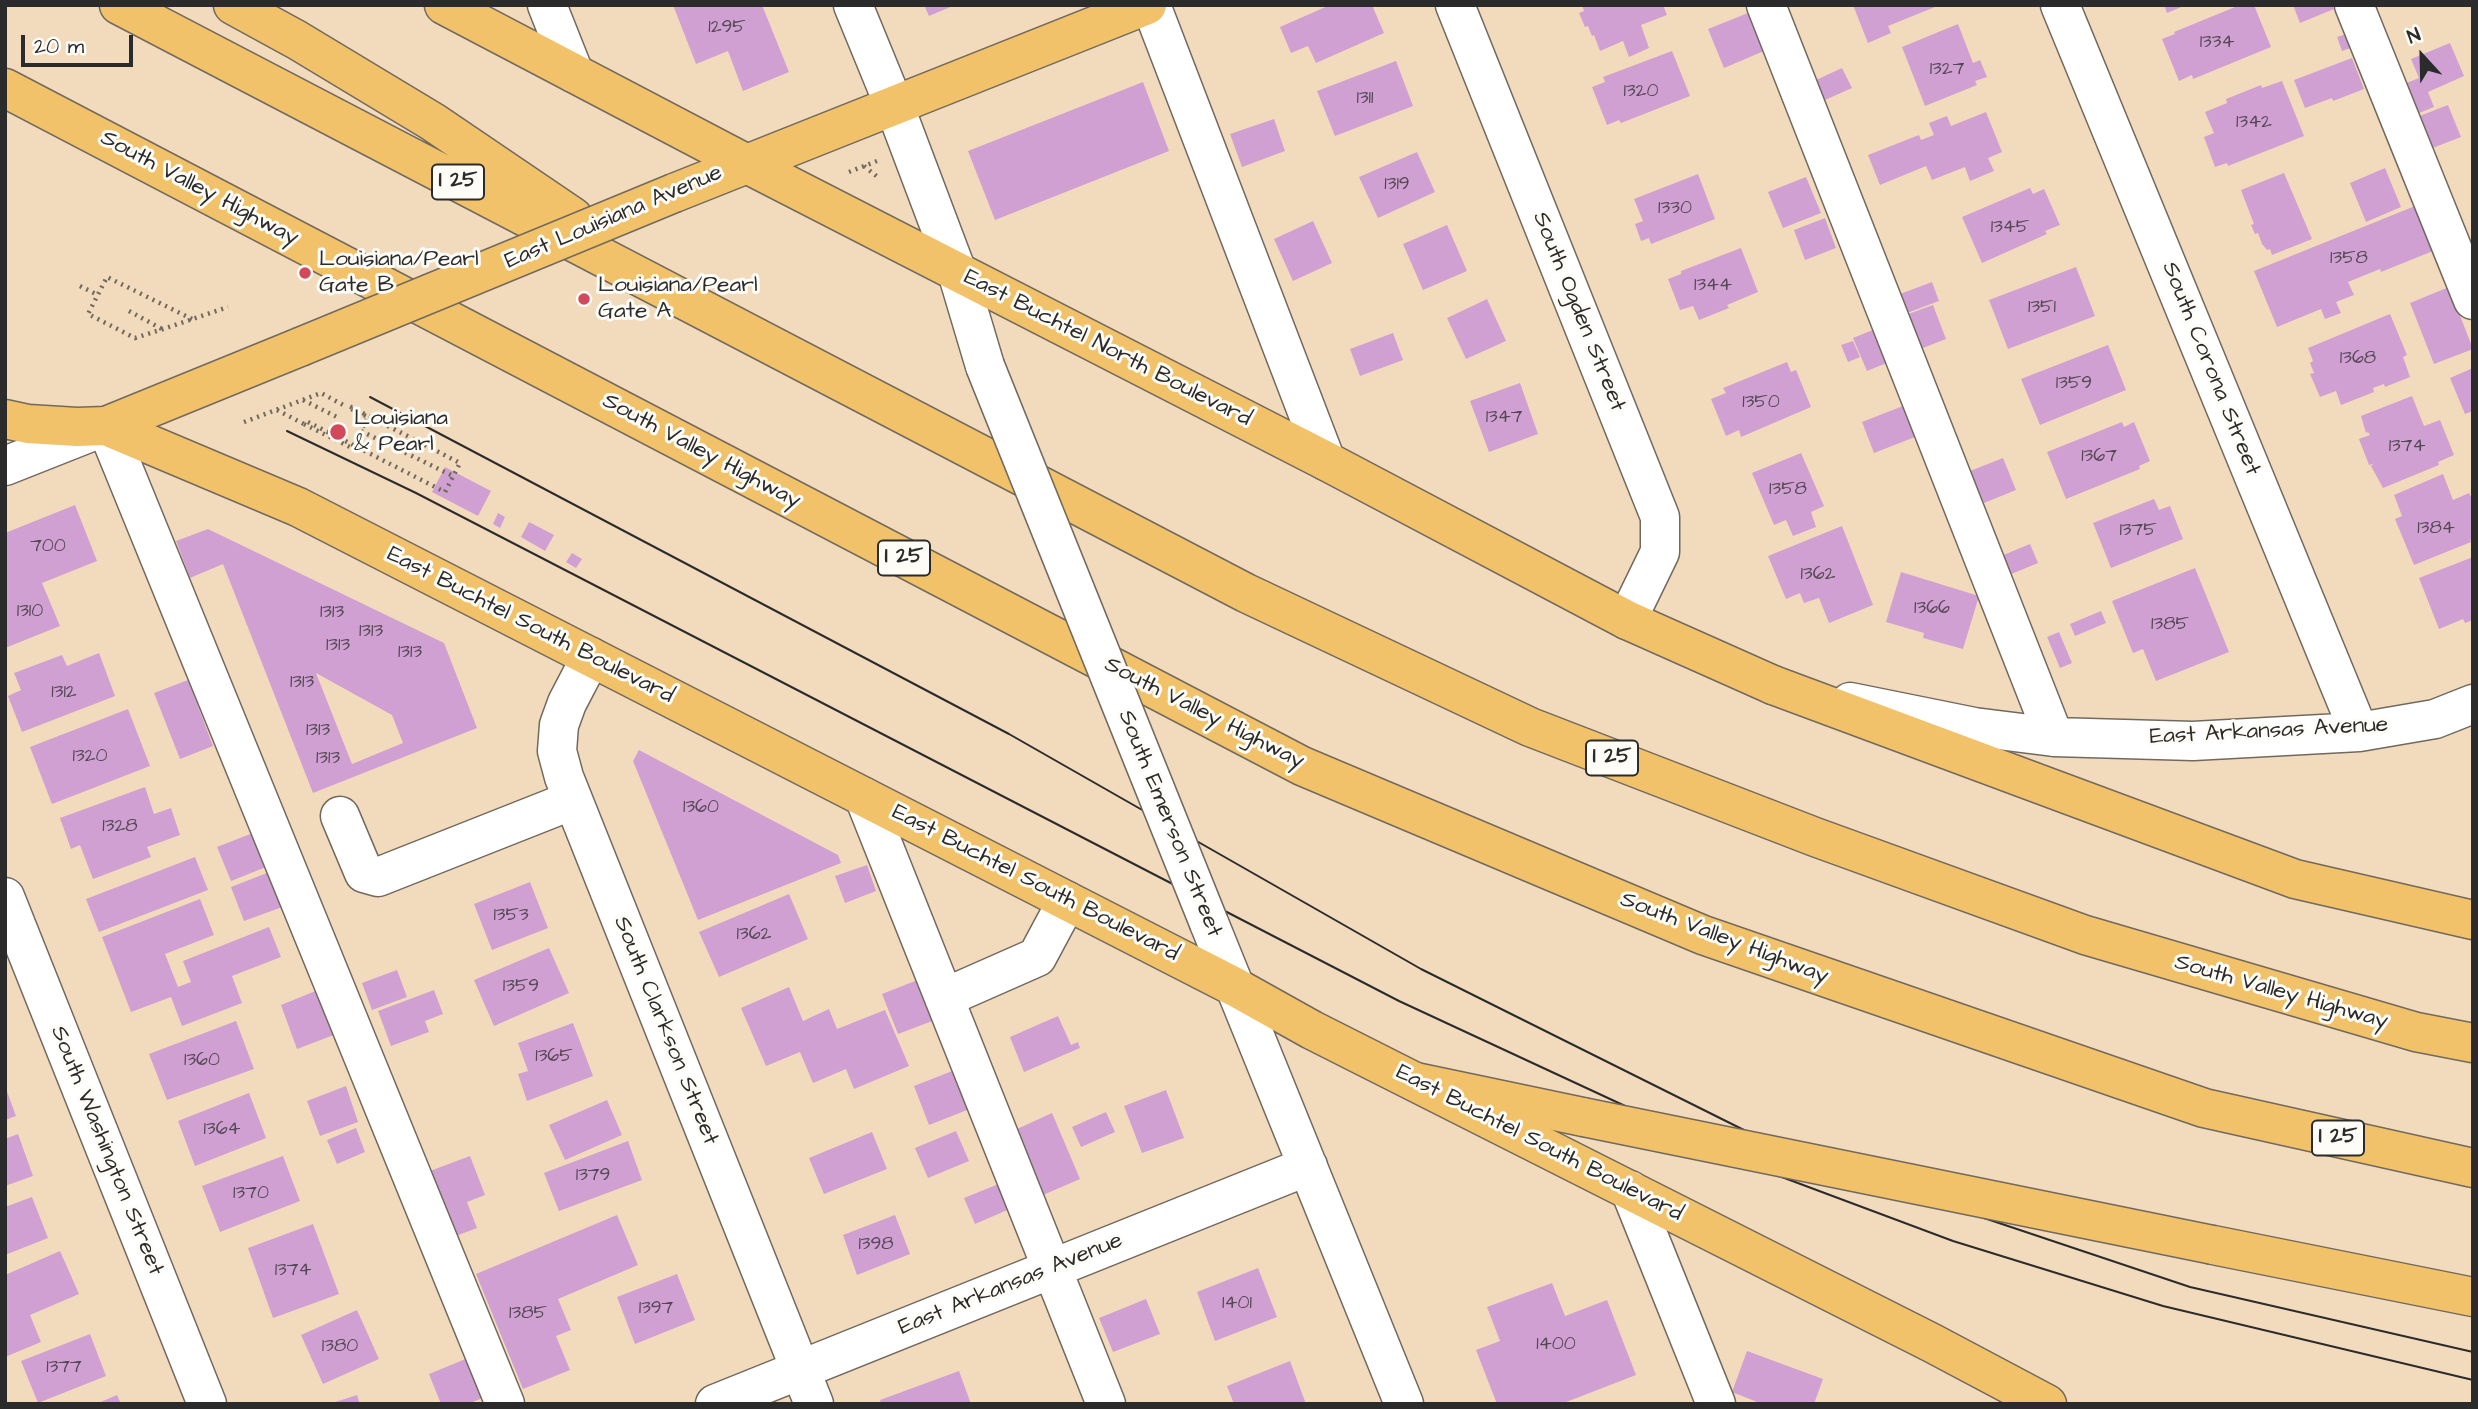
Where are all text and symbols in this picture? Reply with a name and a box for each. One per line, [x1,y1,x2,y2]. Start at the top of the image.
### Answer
house number: 1295 [708,17,746,39]
scale bar [24,21,136,65]
north arrow [2387,21,2457,91]
text: N [2403,21,2425,51]
text: 20 m [34,32,84,61]
house number: 1334 [2200,32,2234,54]
house number: 1327 [1930,59,1964,81]
house number: 1320 [1624,81,1658,103]
house number: 1311 [1357,88,1373,110]
house number: 1342 [2236,112,2272,134]
street label: South Valley Highway [95,125,303,253]
street label: East Louisiana Avenue [501,160,727,276]
road number: I 25 [432,164,484,200]
house number: 1319 [1384,174,1410,196]
house number: 1330 [1658,198,1692,220]
street label: South Ogden Street [1525,208,1631,416]
house number: 1345 [1991,217,2029,239]
place label: Louisiana/Pearl Gate B [319,246,479,300]
house number: 1358 [2330,248,2368,270]
street label: South Corona Street [2155,258,2265,480]
street label: East Buchtel North Boulevard [959,264,1255,434]
marker: Louisiana/Pearl Gate B [297,265,313,281]
place label: Louisiana/Pearl Gate A [598,272,758,326]
house number: 1344 [1694,275,1732,297]
marker: Louisiana/Pearl Gate A [576,291,592,307]
house number: 1351 [2028,297,2056,319]
house number: 1368 [2340,348,2376,370]
house number: 1359 [2056,373,2092,395]
street label: South Valley Highway [597,388,805,516]
house number: 1350 [1742,392,1780,414]
place label: Louisiana & Pearl [354,405,448,459]
house number: 1347 [1486,407,1522,429]
marker: Louisiana & Pearl [328,422,348,442]
house number: 1374 [2389,436,2425,458]
house number: 1367 [2081,446,2117,468]
house number: 1358 [1769,479,1807,501]
house number: 1384 [2417,518,2455,540]
house number: 1375 [2119,520,2157,542]
house number: 700 [30,536,66,558]
road number: I 25 [878,540,930,576]
street label: East Buchtel South Boulevard [382,541,678,711]
house number: 1362 [1801,564,1835,586]
house number: 1366 [1914,598,1950,620]
house number: 1310 [17,601,43,623]
house number: 1313 [320,602,344,624]
house number: 1385 [2151,614,2189,636]
house number: 1313 [359,621,383,643]
house number: 1313 [326,635,350,657]
house number: 1313 [398,642,422,664]
street label: South Valley Highway [1100,652,1308,776]
house number: 1313 [290,672,314,694]
house number: 1312 [51,682,77,704]
street label: South Emerson Street [1111,707,1227,941]
street label: East Arkansas Avenue [2149,712,2389,752]
house number: 1313 [306,720,330,742]
road number: I 25 [1586,740,1638,776]
house number: 1320 [73,746,107,768]
house number: 1313 [316,748,340,770]
house number: 1360 [683,797,719,819]
street label: East Buchtel South Boulevard [887,799,1183,969]
house number: 1328 [102,816,138,838]
street label: South Valley Highway [1616,887,1832,991]
house number: 1353 [493,905,529,927]
street label: South Clarkson Street [607,913,723,1149]
house number: 1362 [737,924,771,946]
street label: South Valley Highway [2171,949,2391,1037]
house number: 1359 [503,976,539,998]
street label: South Washington Street [43,1022,169,1280]
house number: 1365 [535,1046,573,1068]
house number: 1360 [184,1050,220,1072]
street label: East Buchtel South Boulevard [1391,1059,1687,1229]
house number: 1364 [204,1119,240,1141]
road number: I 25 [2312,1120,2364,1156]
house number: 1379 [576,1165,610,1187]
house number: 1370 [233,1183,269,1205]
street label: East Arkansas Avenue [895,1227,1127,1343]
house number: 1398 [858,1234,894,1256]
house number: 1374 [275,1260,311,1282]
house number: 1401 [1222,1293,1252,1315]
house number: 1397 [639,1298,673,1320]
house number: 1385 [509,1303,547,1325]
house number: 1400 [1536,1334,1576,1356]
house number: 1380 [322,1336,358,1358]
house number: 1377 [46,1357,82,1379]

